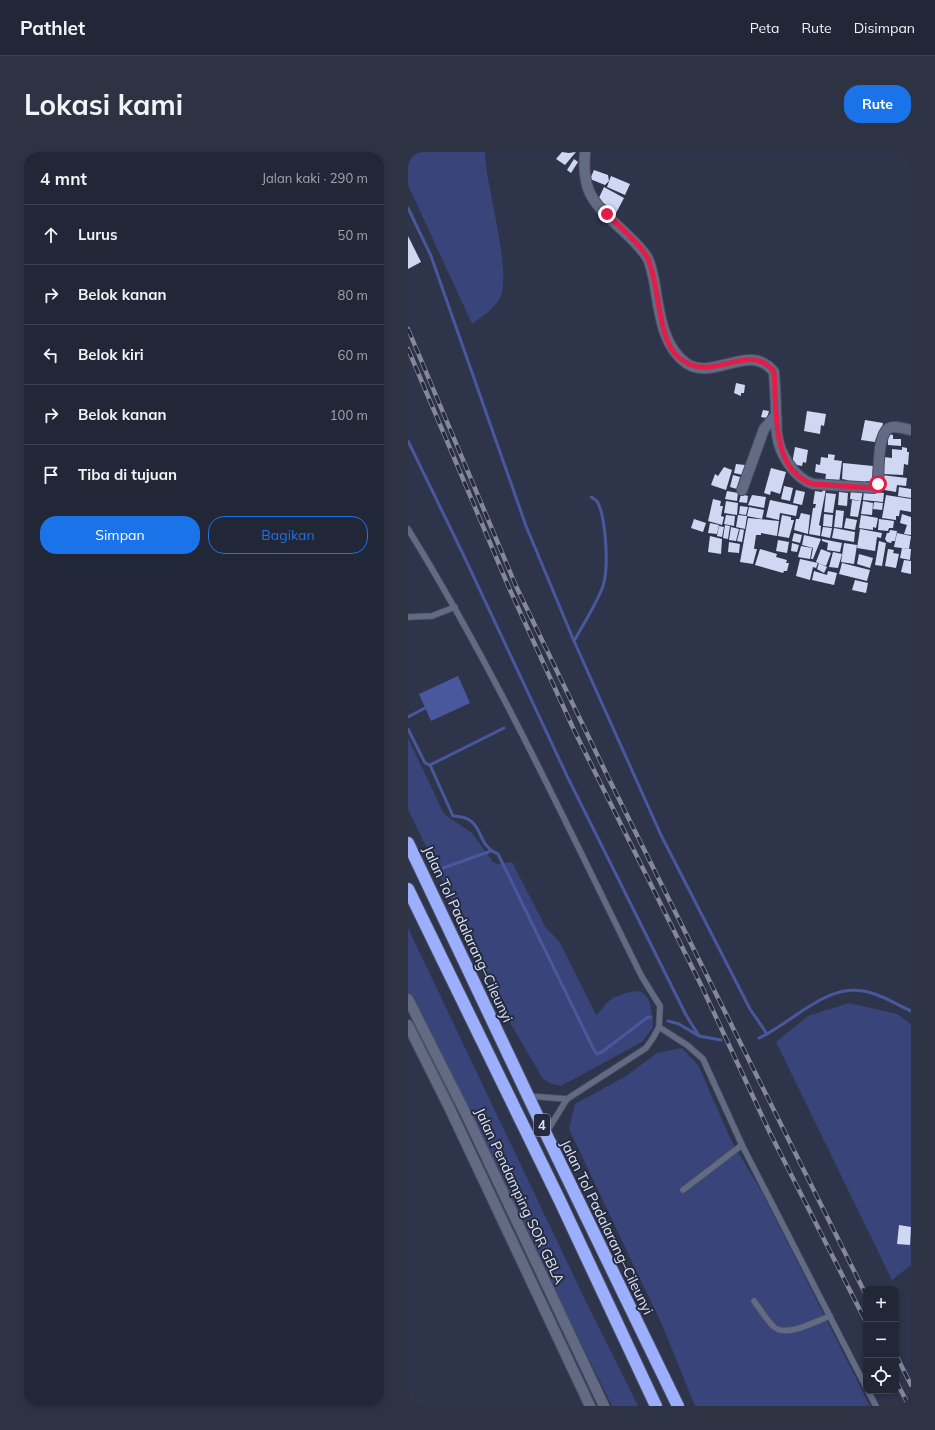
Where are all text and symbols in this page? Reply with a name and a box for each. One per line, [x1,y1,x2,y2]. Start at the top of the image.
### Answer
text: Pathlet [20,16,85,40]
text: Peta [750,19,779,37]
text: Rute [801,19,832,37]
text: Disimpan [854,19,915,37]
button: Rute [844,85,911,123]
text: Lokasi kami [24,87,183,122]
text: 4 mnt [40,168,87,189]
text: Jalan kaki · 290 m [262,170,368,186]
route end [598,205,616,223]
icon: ahead [40,224,62,246]
text: Lurus [78,225,118,244]
text: 50 m [338,227,368,243]
icon: right [40,284,62,306]
text: Belok kanan [78,285,167,304]
text: 80 m [338,287,368,303]
icon: left [40,344,62,366]
text: Belok kiri [78,345,144,364]
text: 60 m [338,347,368,363]
icon: right [40,404,62,426]
text: Belok kanan [78,405,167,424]
text: 100 m [330,407,368,423]
icon: arrive [40,464,62,486]
text: Tiba di tujuan [78,465,177,484]
route start [869,475,887,493]
button: Simpan [40,516,200,554]
button: Bagikan [208,516,368,554]
street label: Jalan Tol Padalarang–Cileunyi [419,843,517,1025]
street label: Jalan Pendamping SOR GBLA [471,1105,569,1288]
road number: 4 [534,1114,550,1136]
street label: Jalan Tol Padalarang–Cileunyi [557,1136,657,1318]
map controls [863,1286,899,1394]
button: + [863,1286,899,1322]
button: − [863,1322,899,1358]
button: locate [863,1358,899,1394]

